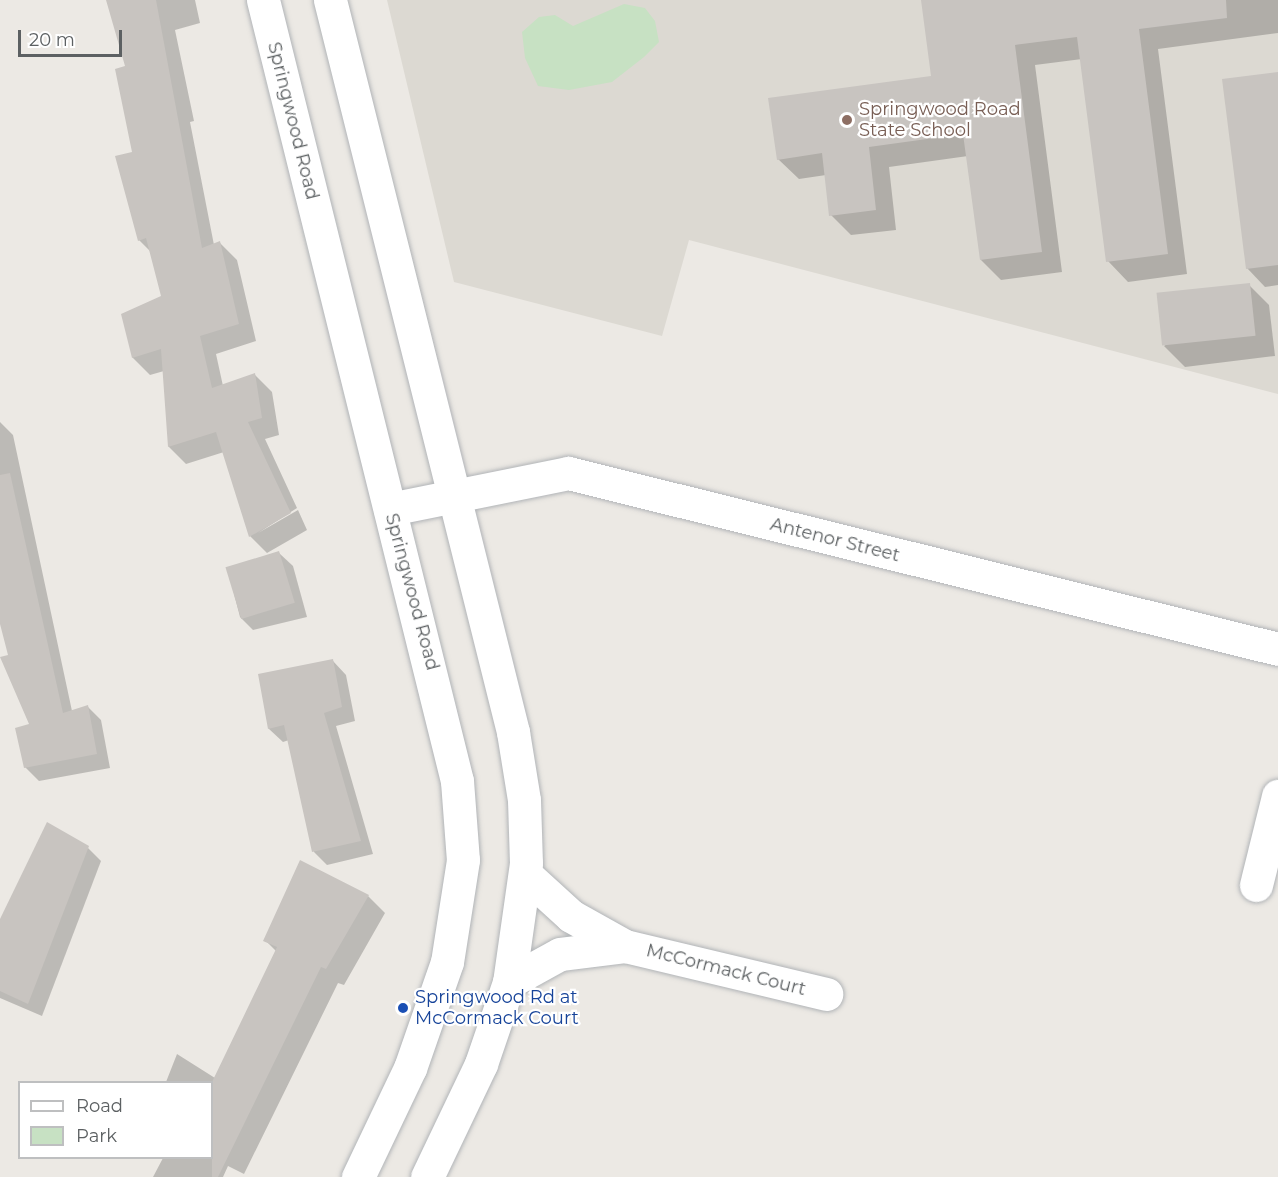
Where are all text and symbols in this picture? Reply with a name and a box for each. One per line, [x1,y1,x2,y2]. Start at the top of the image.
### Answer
scale bar [21,18,124,56]
text: 20 m [29,29,75,51]
street label: Springwood Road [263,40,323,202]
place label: Springwood Road State School [859,99,1021,142]
marker: Springwood Road State School [840,113,854,127]
street label: Springwood Road [381,511,443,673]
street label: Antenor Street [768,513,902,567]
street label: McCormack Court [644,940,808,1000]
place label: Springwood Rd at McCormack Court [415,987,579,1030]
marker: Springwood Rd at McCormack Court [396,1001,410,1015]
legend [18,1081,213,1159]
text: Road [76,1095,123,1117]
text: Park [76,1125,117,1147]

